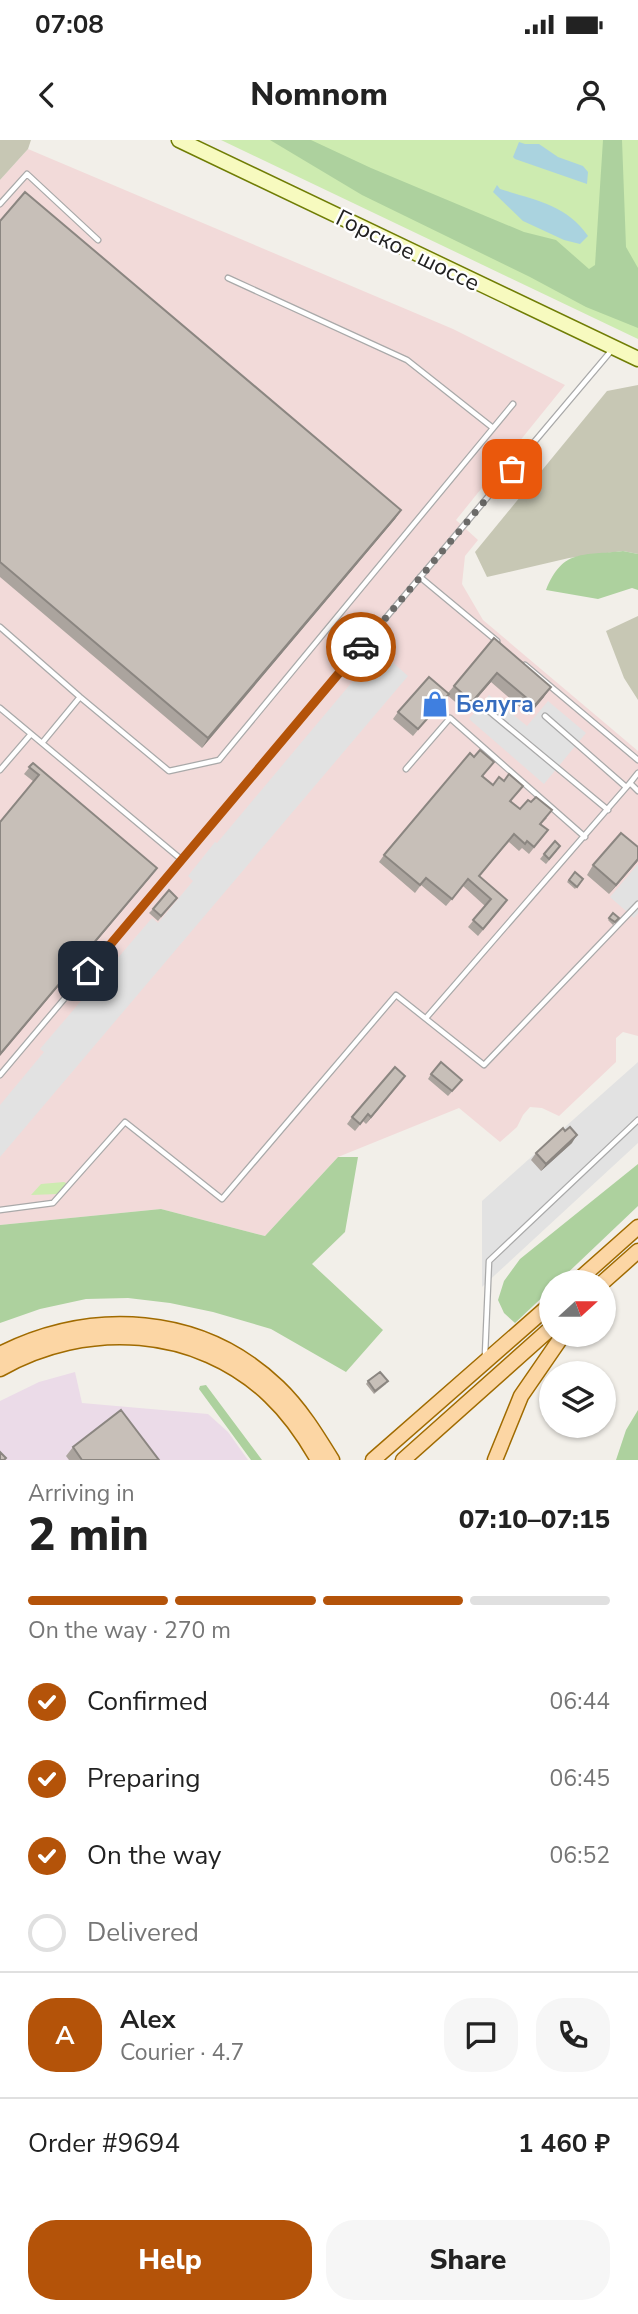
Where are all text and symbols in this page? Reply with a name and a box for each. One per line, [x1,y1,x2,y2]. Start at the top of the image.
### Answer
text: 07:08 [35,7,104,42]
text: Nomnom [250,73,388,116]
icon: back [28,76,66,114]
icon: person [572,76,610,114]
street label: Горское шоссе [331,202,485,299]
pin [482,439,542,499]
icon: bag [493,450,531,488]
courier [326,612,396,682]
icon: car [342,628,380,666]
shop icon: Белуга [420,689,450,719]
place label: Белуга [456,689,534,720]
pin [58,941,118,1001]
icon: home [69,952,107,990]
north arrow [539,1270,616,1348]
map controls [539,1270,616,1438]
button: layers [539,1361,616,1438]
text: Arriving in [28,1478,135,1509]
text: 07:10–07:15 [459,1502,610,1537]
text: 2 min [28,1503,149,1566]
text: On the way · 270 m [28,1615,231,1646]
icon: check [28,1683,66,1721]
text: Confirmed [87,1684,208,1719]
text: 06:44 [550,1686,610,1717]
icon: check [28,1760,66,1798]
text: Preparing [87,1761,200,1796]
text: 06:45 [550,1763,610,1794]
icon: check [28,1837,66,1875]
text: On the way [87,1838,221,1873]
text: 06:52 [550,1840,610,1871]
text: Delivered [87,1915,199,1950]
button: chat [444,1998,518,2072]
button: phone [536,1998,610,2072]
text: Alex [120,2002,176,2037]
text: A [55,2018,75,2053]
text: Courier · 4.7 [120,2037,244,2068]
text: Order #9694 [28,2126,180,2161]
text: 1 460 ₽ [518,2126,610,2161]
button: Help [28,2220,312,2300]
button: Share [326,2220,610,2300]

